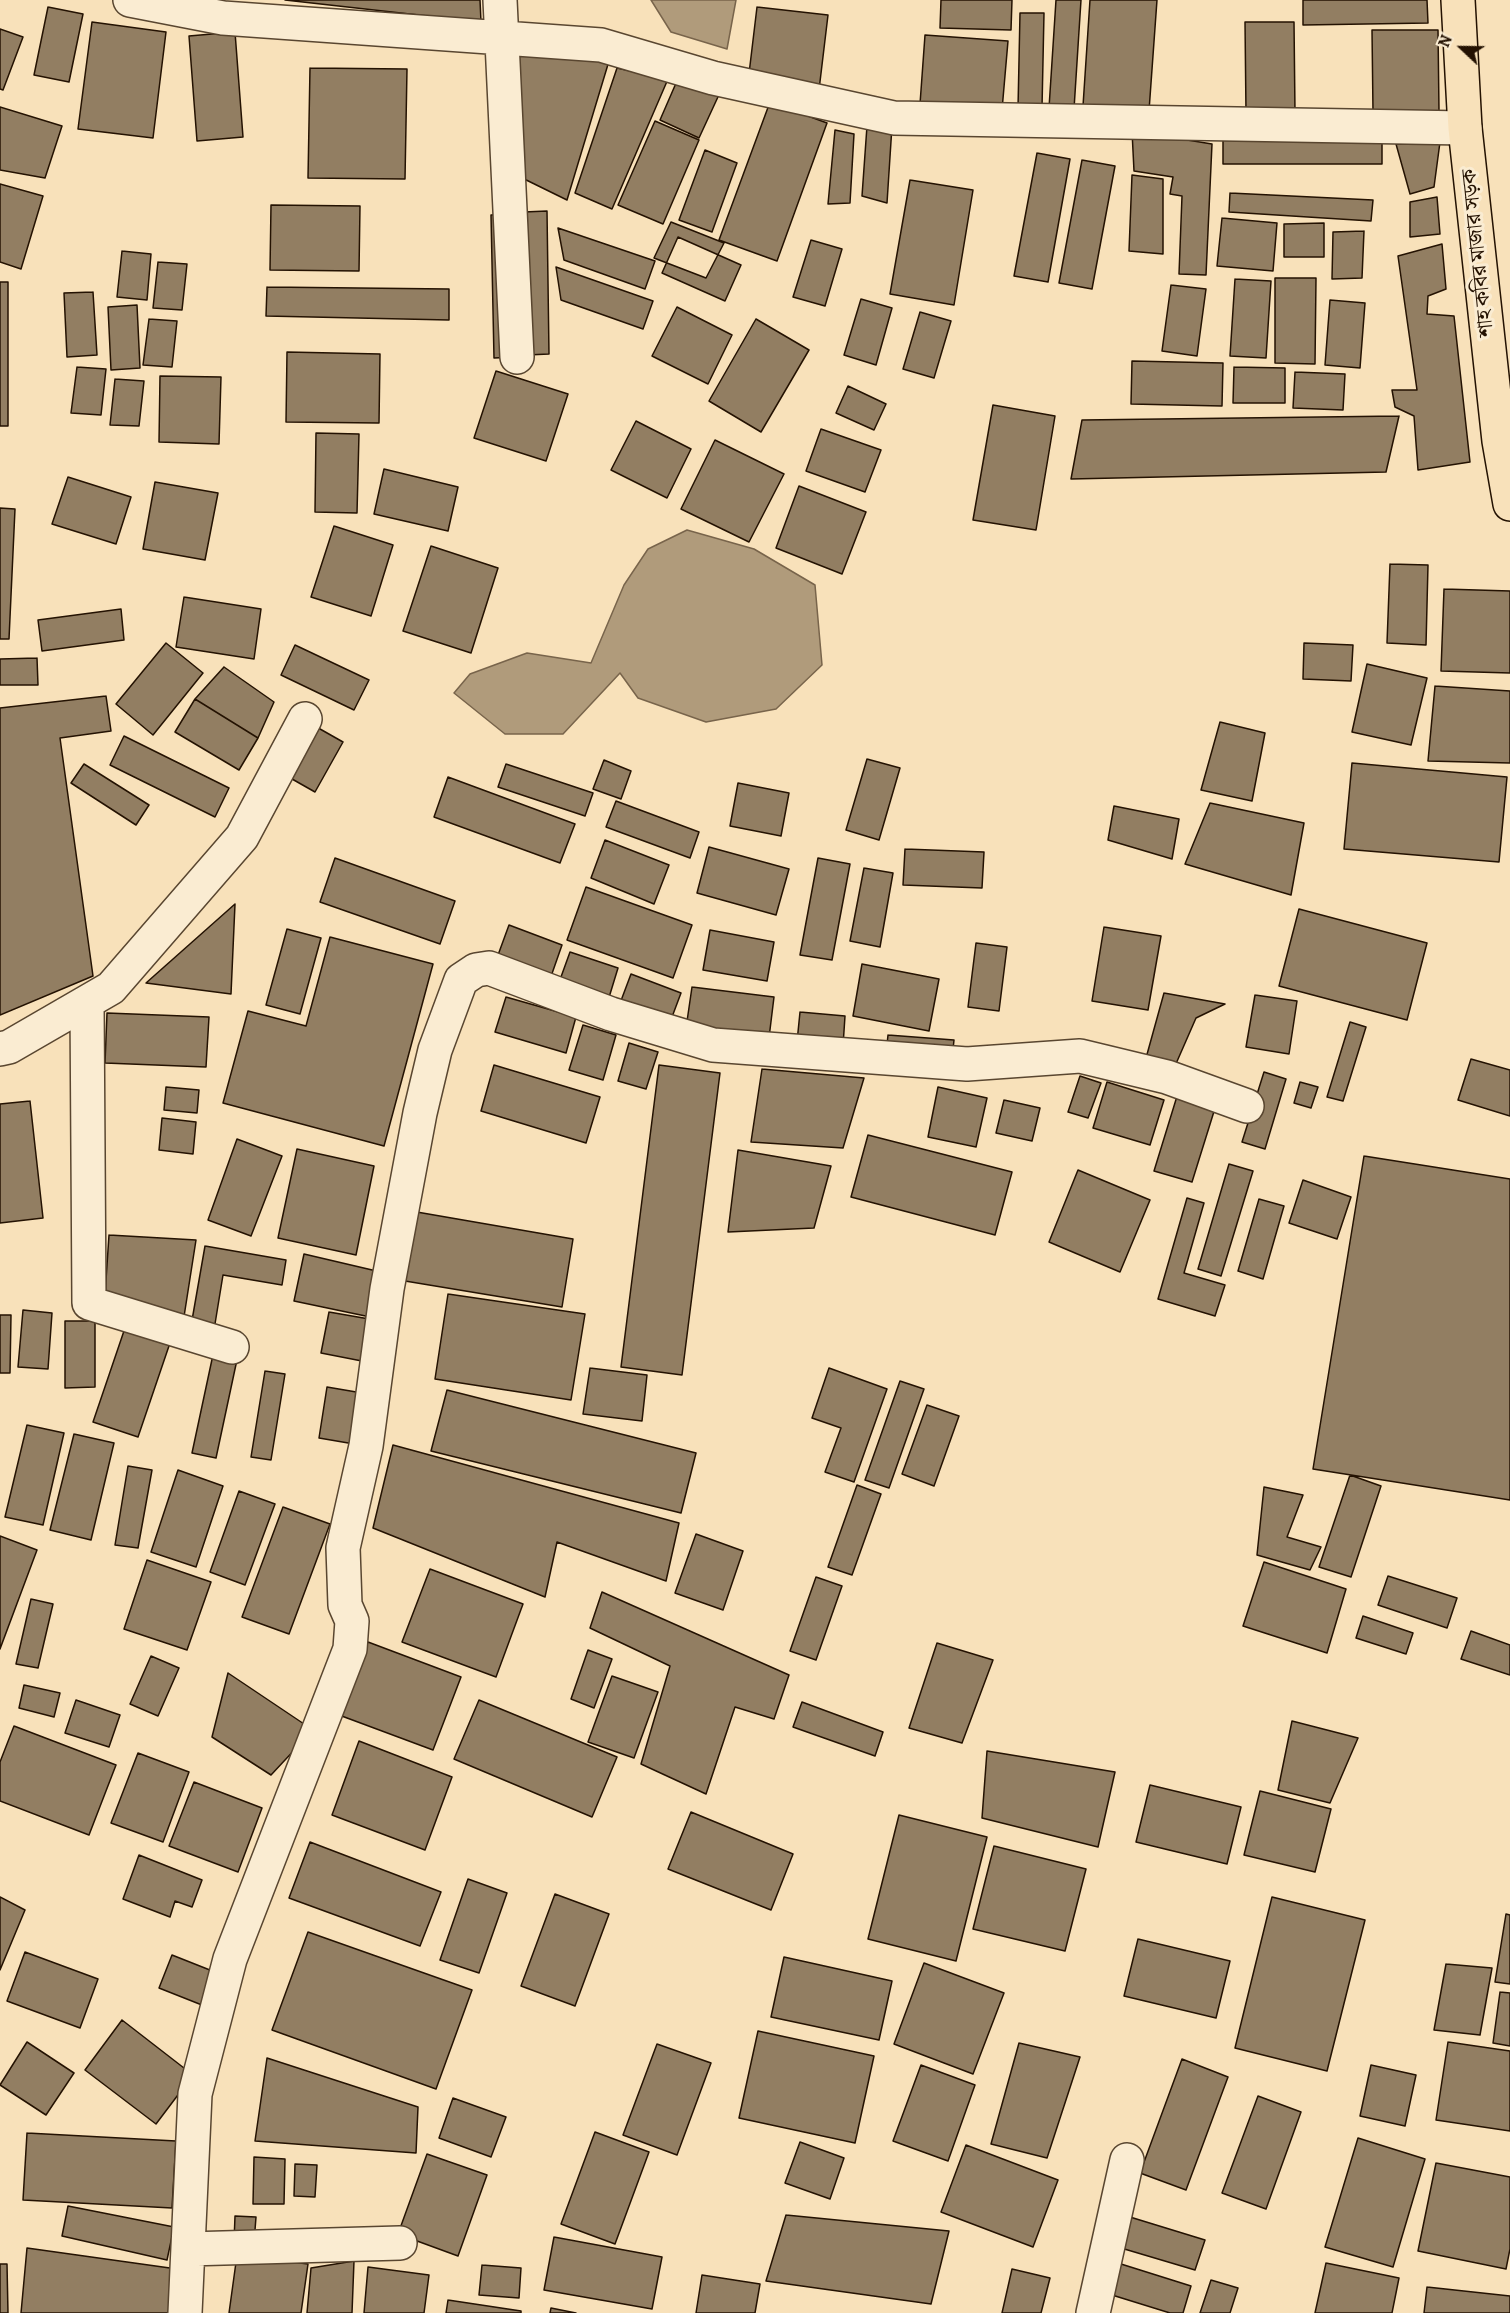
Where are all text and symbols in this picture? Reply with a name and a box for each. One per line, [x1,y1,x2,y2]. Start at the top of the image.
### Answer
north arrow [1432,18,1492,78]
text: N [1433,32,1458,51]
street label: শাহ কবির মাজার সড়ক [1458,168,1500,338]

